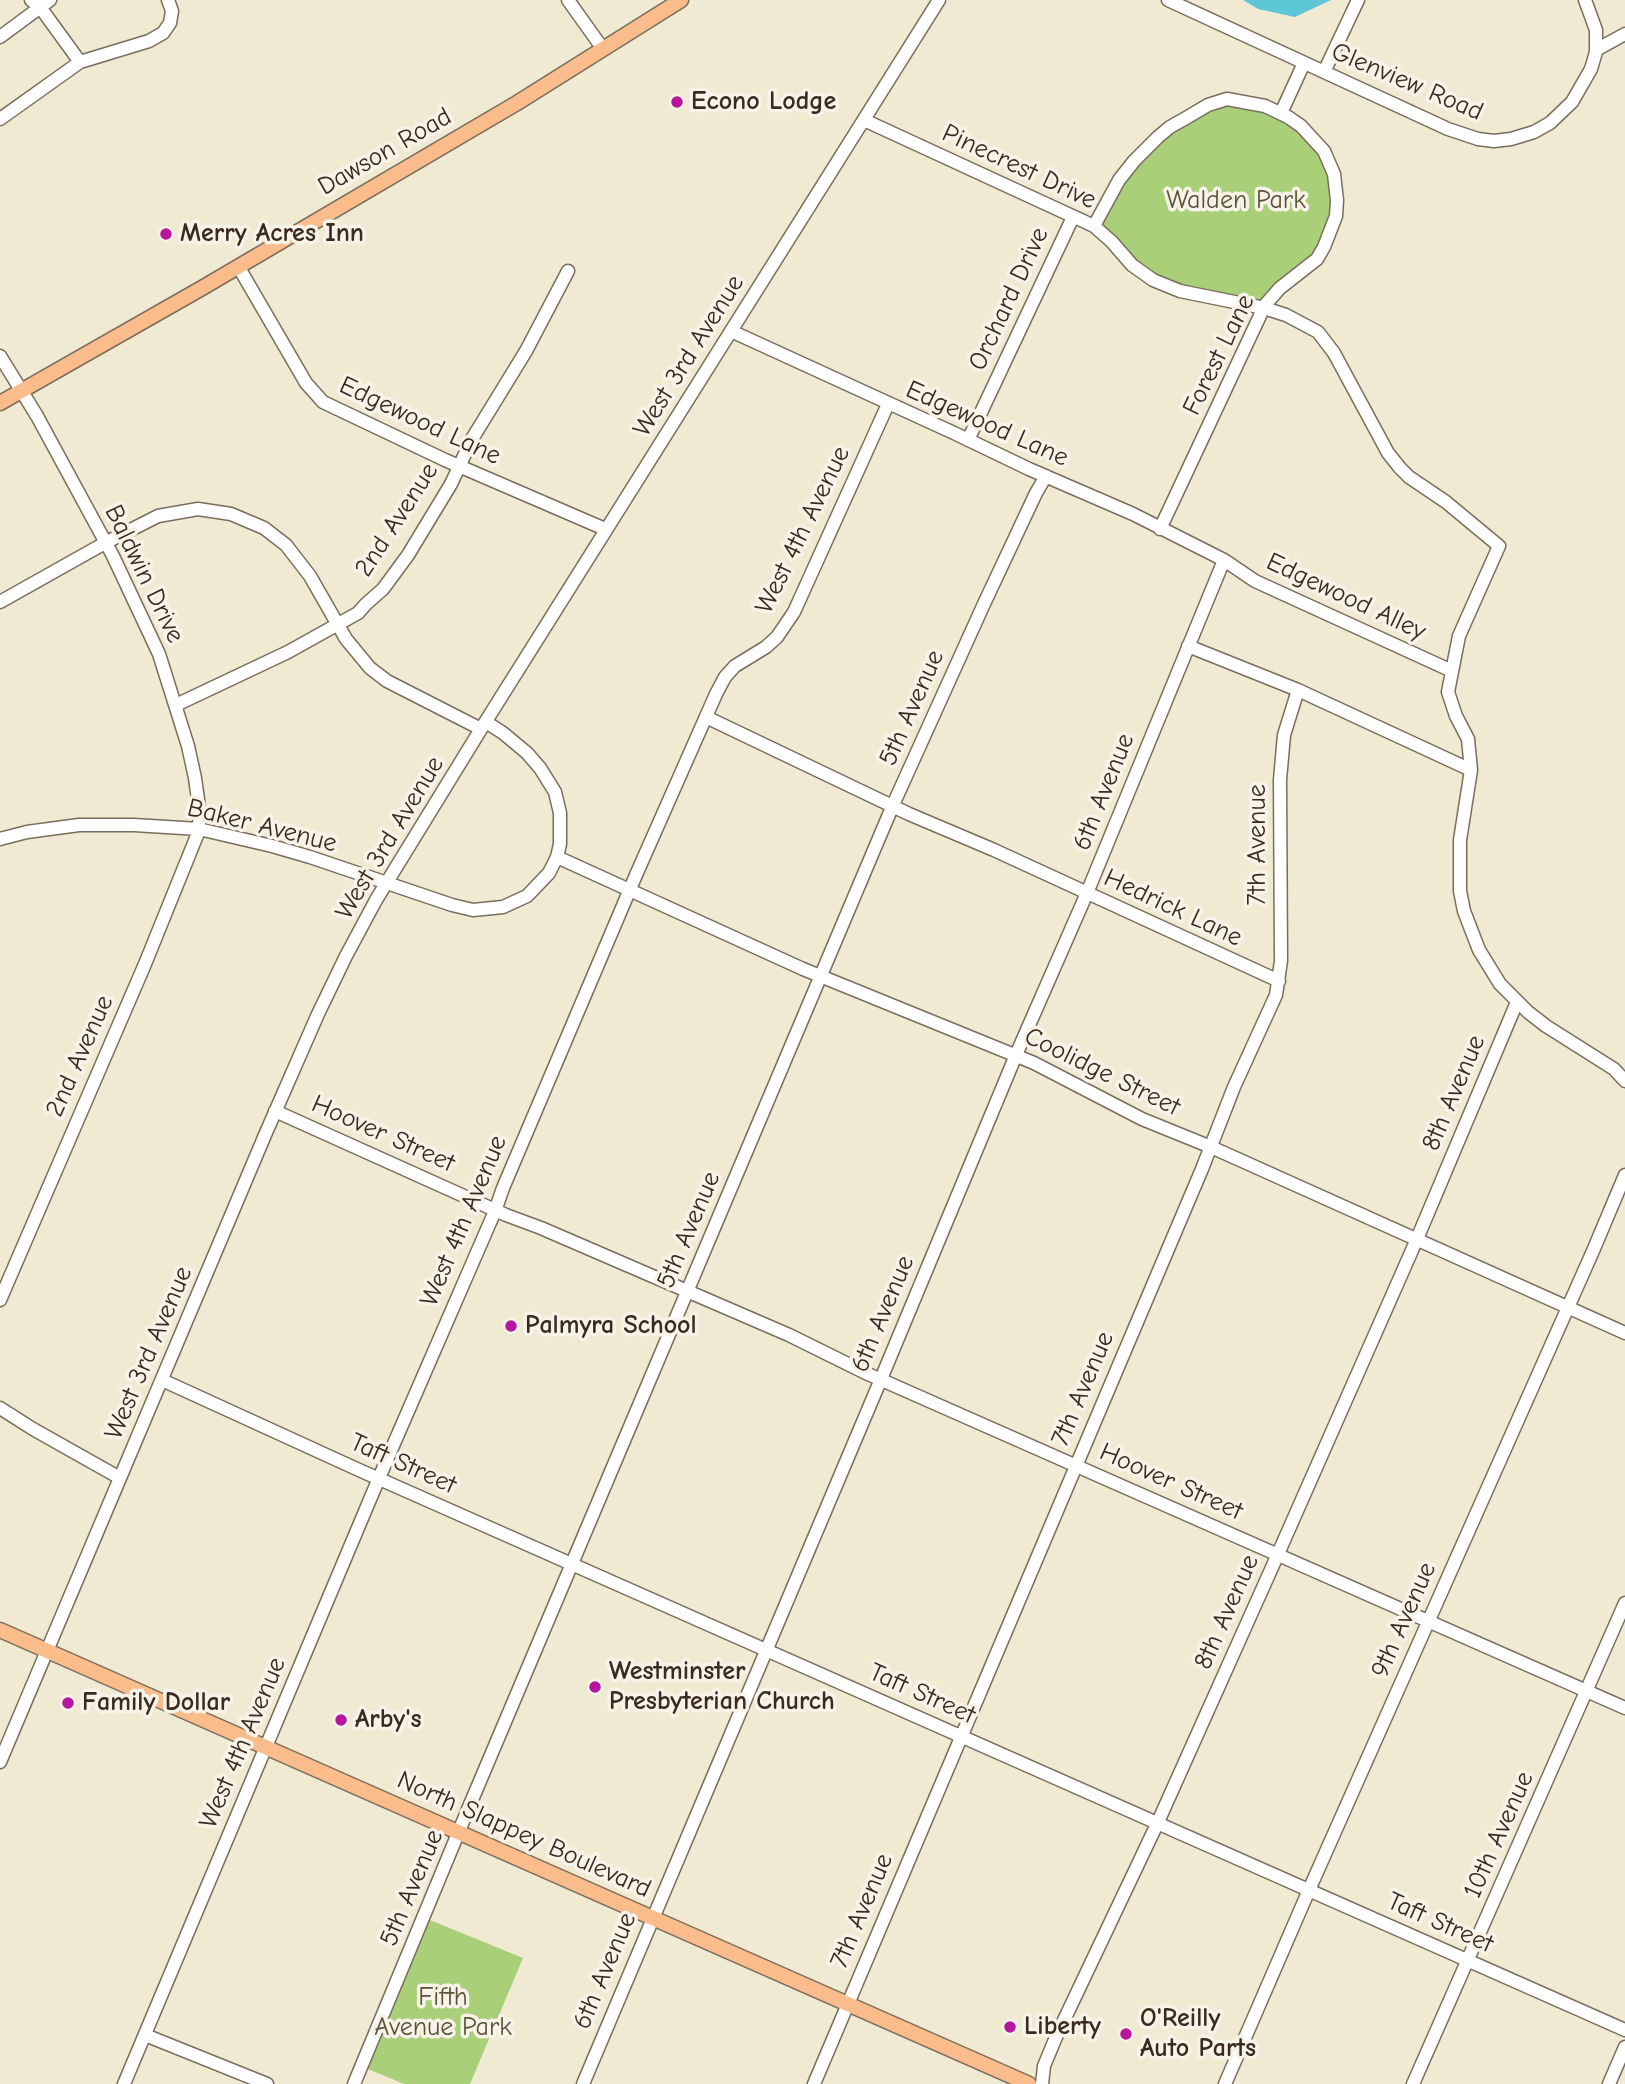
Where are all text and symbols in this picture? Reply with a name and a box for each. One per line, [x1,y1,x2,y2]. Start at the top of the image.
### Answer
street label: Glenview Road [1326,36,1488,128]
place label: Econo Lodge [691,86,836,118]
marker: Econo Lodge [669,94,685,110]
street label: Dawson Road [313,101,457,203]
street label: Pinecrest Drive [937,118,1101,216]
park label: Walden Park [1166,185,1306,217]
place label: Merry Acres Inn [180,218,364,250]
street label: Orchard Drive [962,223,1056,375]
marker: Merry Acres Inn [158,226,174,242]
street label: West 3rd Avenue [627,269,751,443]
street label: Forest Lane [1176,290,1262,420]
street label: Edgewood Lane [334,370,506,472]
street label: Edgewood Lane [901,374,1073,474]
street label: West 4th Avenue [749,441,857,619]
street label: 2nd Avenue [349,457,445,583]
street label: Baldwin Drive [97,500,191,648]
street label: Edgewood Alley [1261,546,1431,648]
street label: 5th Avenue [873,645,951,771]
street label: 6th Avenue [1066,729,1142,855]
street label: West 3rd Avenue [329,751,451,925]
street label: 7th Avenue [1242,784,1274,906]
street label: Baker Avenue [184,792,340,860]
street label: Hedrick Lane [1099,862,1247,954]
street label: 2nd Avenue [39,990,121,1122]
street label: Coolidge Street [1019,1021,1185,1123]
street label: 8th Avenue [1416,1030,1492,1156]
street label: Hoover Street [307,1089,459,1179]
street label: West 4th Avenue [414,1131,514,1311]
street label: 5th Avenue [651,1167,727,1293]
street label: 6th Avenue [845,1251,921,1377]
street label: West 3rd Avenue [98,1262,200,1444]
place label: Palmyra School [525,1310,697,1342]
marker: Palmyra School [503,1318,519,1334]
street label: 7th Avenue [1045,1327,1121,1451]
street label: Taft Street [345,1427,461,1501]
street label: Hoover Street [1095,1437,1247,1527]
street label: 8th Avenue [1188,1550,1266,1674]
street label: 9th Avenue [1365,1557,1443,1683]
street label: West 4th Avenue [193,1653,293,1833]
place label: Westminster Presbyterian Church [609,1656,835,1718]
street label: Taft Street [864,1657,980,1731]
marker: Westminster Presbyterian Church [587,1679,603,1695]
place label: Family Dollar [82,1687,230,1719]
marker: Family Dollar [60,1695,76,1711]
place label: Arby's [355,1704,422,1736]
marker: Arby's [333,1712,349,1728]
street label: North Slappey Boulevard [392,1765,656,1905]
street label: 10th Avenue [1457,1767,1541,1903]
street label: 5th Avenue [374,1825,450,1951]
street label: 7th Avenue [824,1849,900,1973]
street label: Taft Street [1382,1886,1498,1960]
street label: 6th Avenue [567,1908,643,2034]
park label: Fifth Avenue Park [374,1982,512,2044]
place label: O'Reilly Auto Parts [1140,2003,1256,2064]
place label: Liberty [1024,2011,1101,2043]
marker: Liberty [1002,2019,1018,2035]
marker: O'Reilly Auto Parts [1118,2026,1134,2042]

